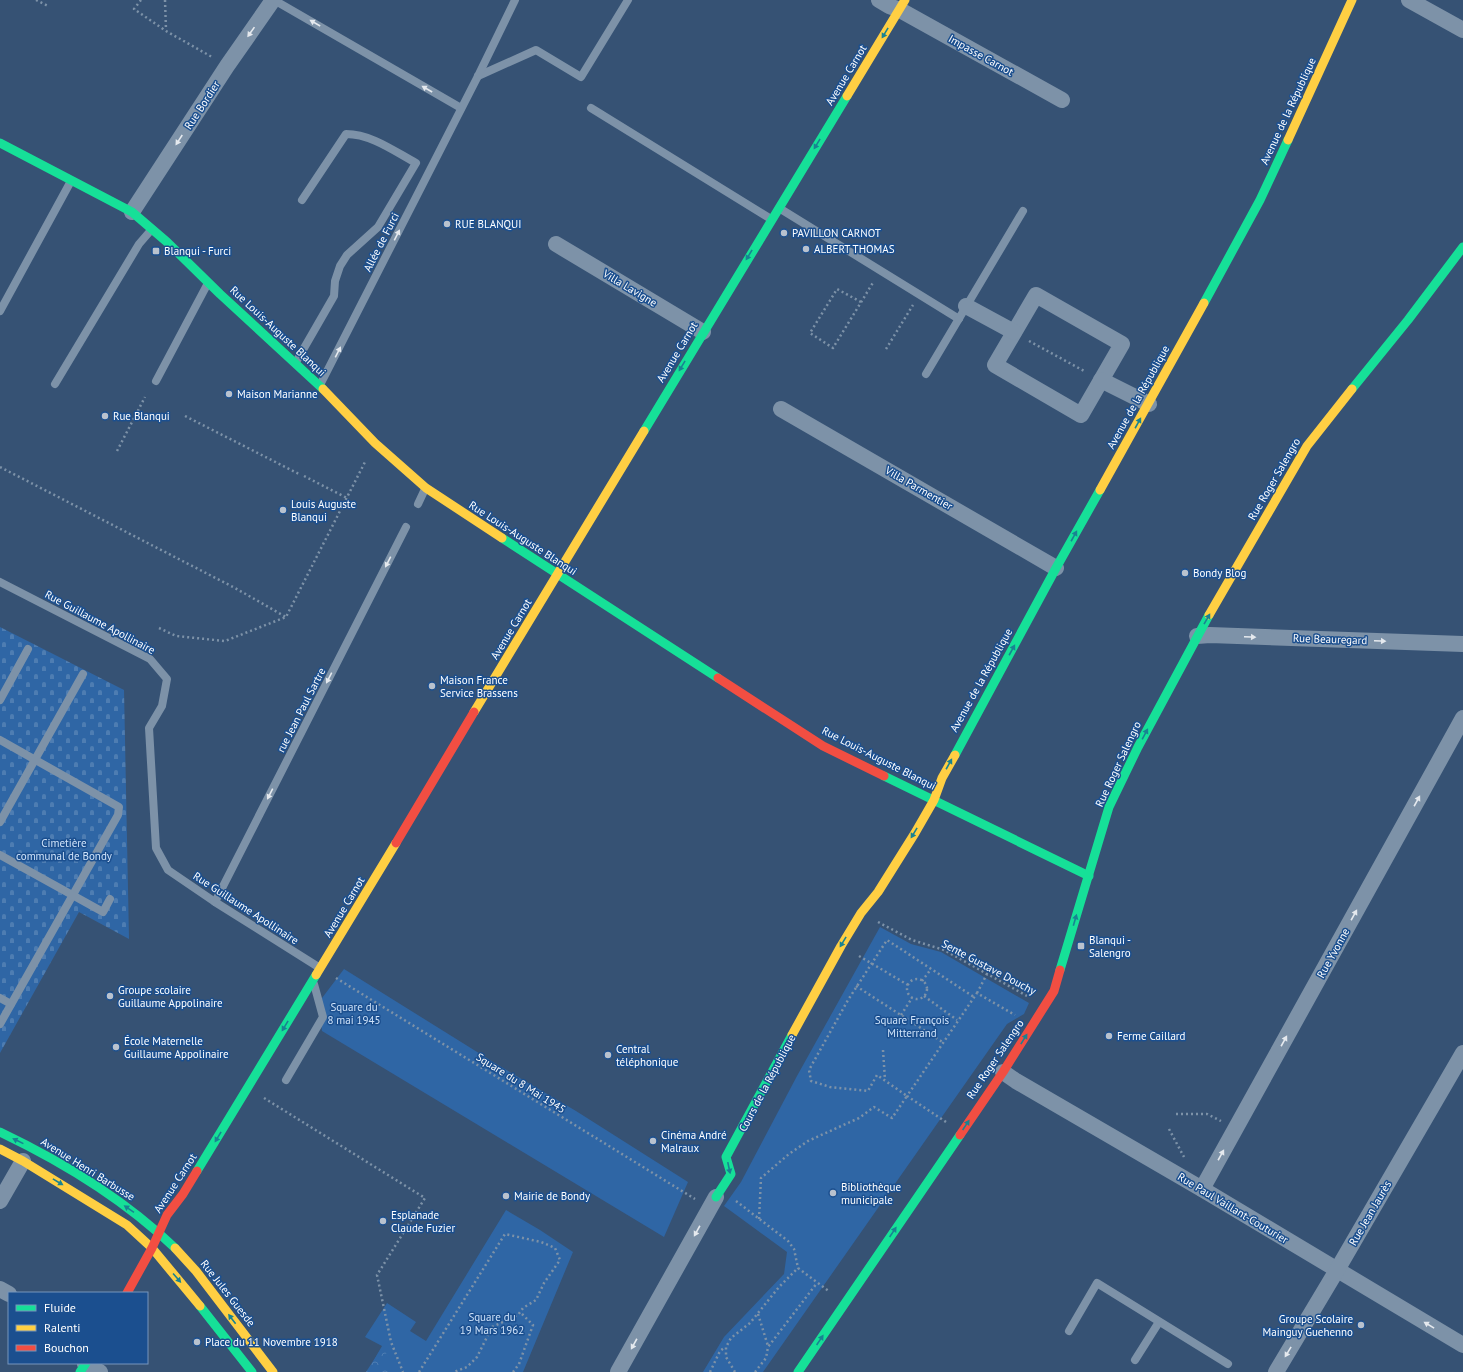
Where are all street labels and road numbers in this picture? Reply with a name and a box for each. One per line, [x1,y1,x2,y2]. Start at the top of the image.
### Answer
street label: Impasse Carnot [946,31,1016,79]
street label: Avenue Carnot [822,42,870,108]
street label: Avenue de la République [1257,55,1319,167]
street label: Rue Bordier [181,78,223,132]
street label: Allée de Furci [360,210,402,274]
street label: Villa Lavigne [600,266,660,310]
street label: Rue Louis-Auguste Blanqui [227,283,329,379]
street label: Avenue Carnot [653,319,701,385]
street label: Avenue de la République [1104,342,1173,451]
street label: Rue Roger Salengro [1245,435,1303,523]
street label: Villa Parmentier [882,463,955,513]
street label: Rue Louis-Auguste Blanqui [466,498,580,578]
street label: Rue Guillaume Apollinaire [42,587,158,657]
street label: Avenue Carnot [487,596,535,662]
street label: Avenue de la République [947,625,1016,734]
street label: Rue Beauregard [1293,631,1368,647]
street label: rue Jean Paul Sartre [274,665,329,755]
street label: Rue Roger Salengro [1092,719,1144,809]
street label: Rue Louis-Auguste Blanqui [820,723,938,793]
street label: Rue Guillaume Apollinaire [191,869,302,948]
street label: Avenue Carnot [320,874,368,940]
street label: Rue Yvonne [1314,925,1353,980]
street label: Sente Gustave Douchy [939,936,1039,998]
street label: Rue Roger Salengro [963,1017,1027,1101]
street label: Cours de la République [735,1032,799,1134]
street label: Square du 8 Mai 1945 [474,1050,568,1116]
street label: Avenue Henri Barbusse [38,1134,138,1204]
street label: Avenue Carnot [151,1150,200,1215]
street label: Rue Paul Vaillant-Couturier [1175,1169,1291,1247]
street label: Rue Jean Jaurès [1346,1178,1394,1248]
street label: Rue Jules Guesde [198,1257,259,1329]

